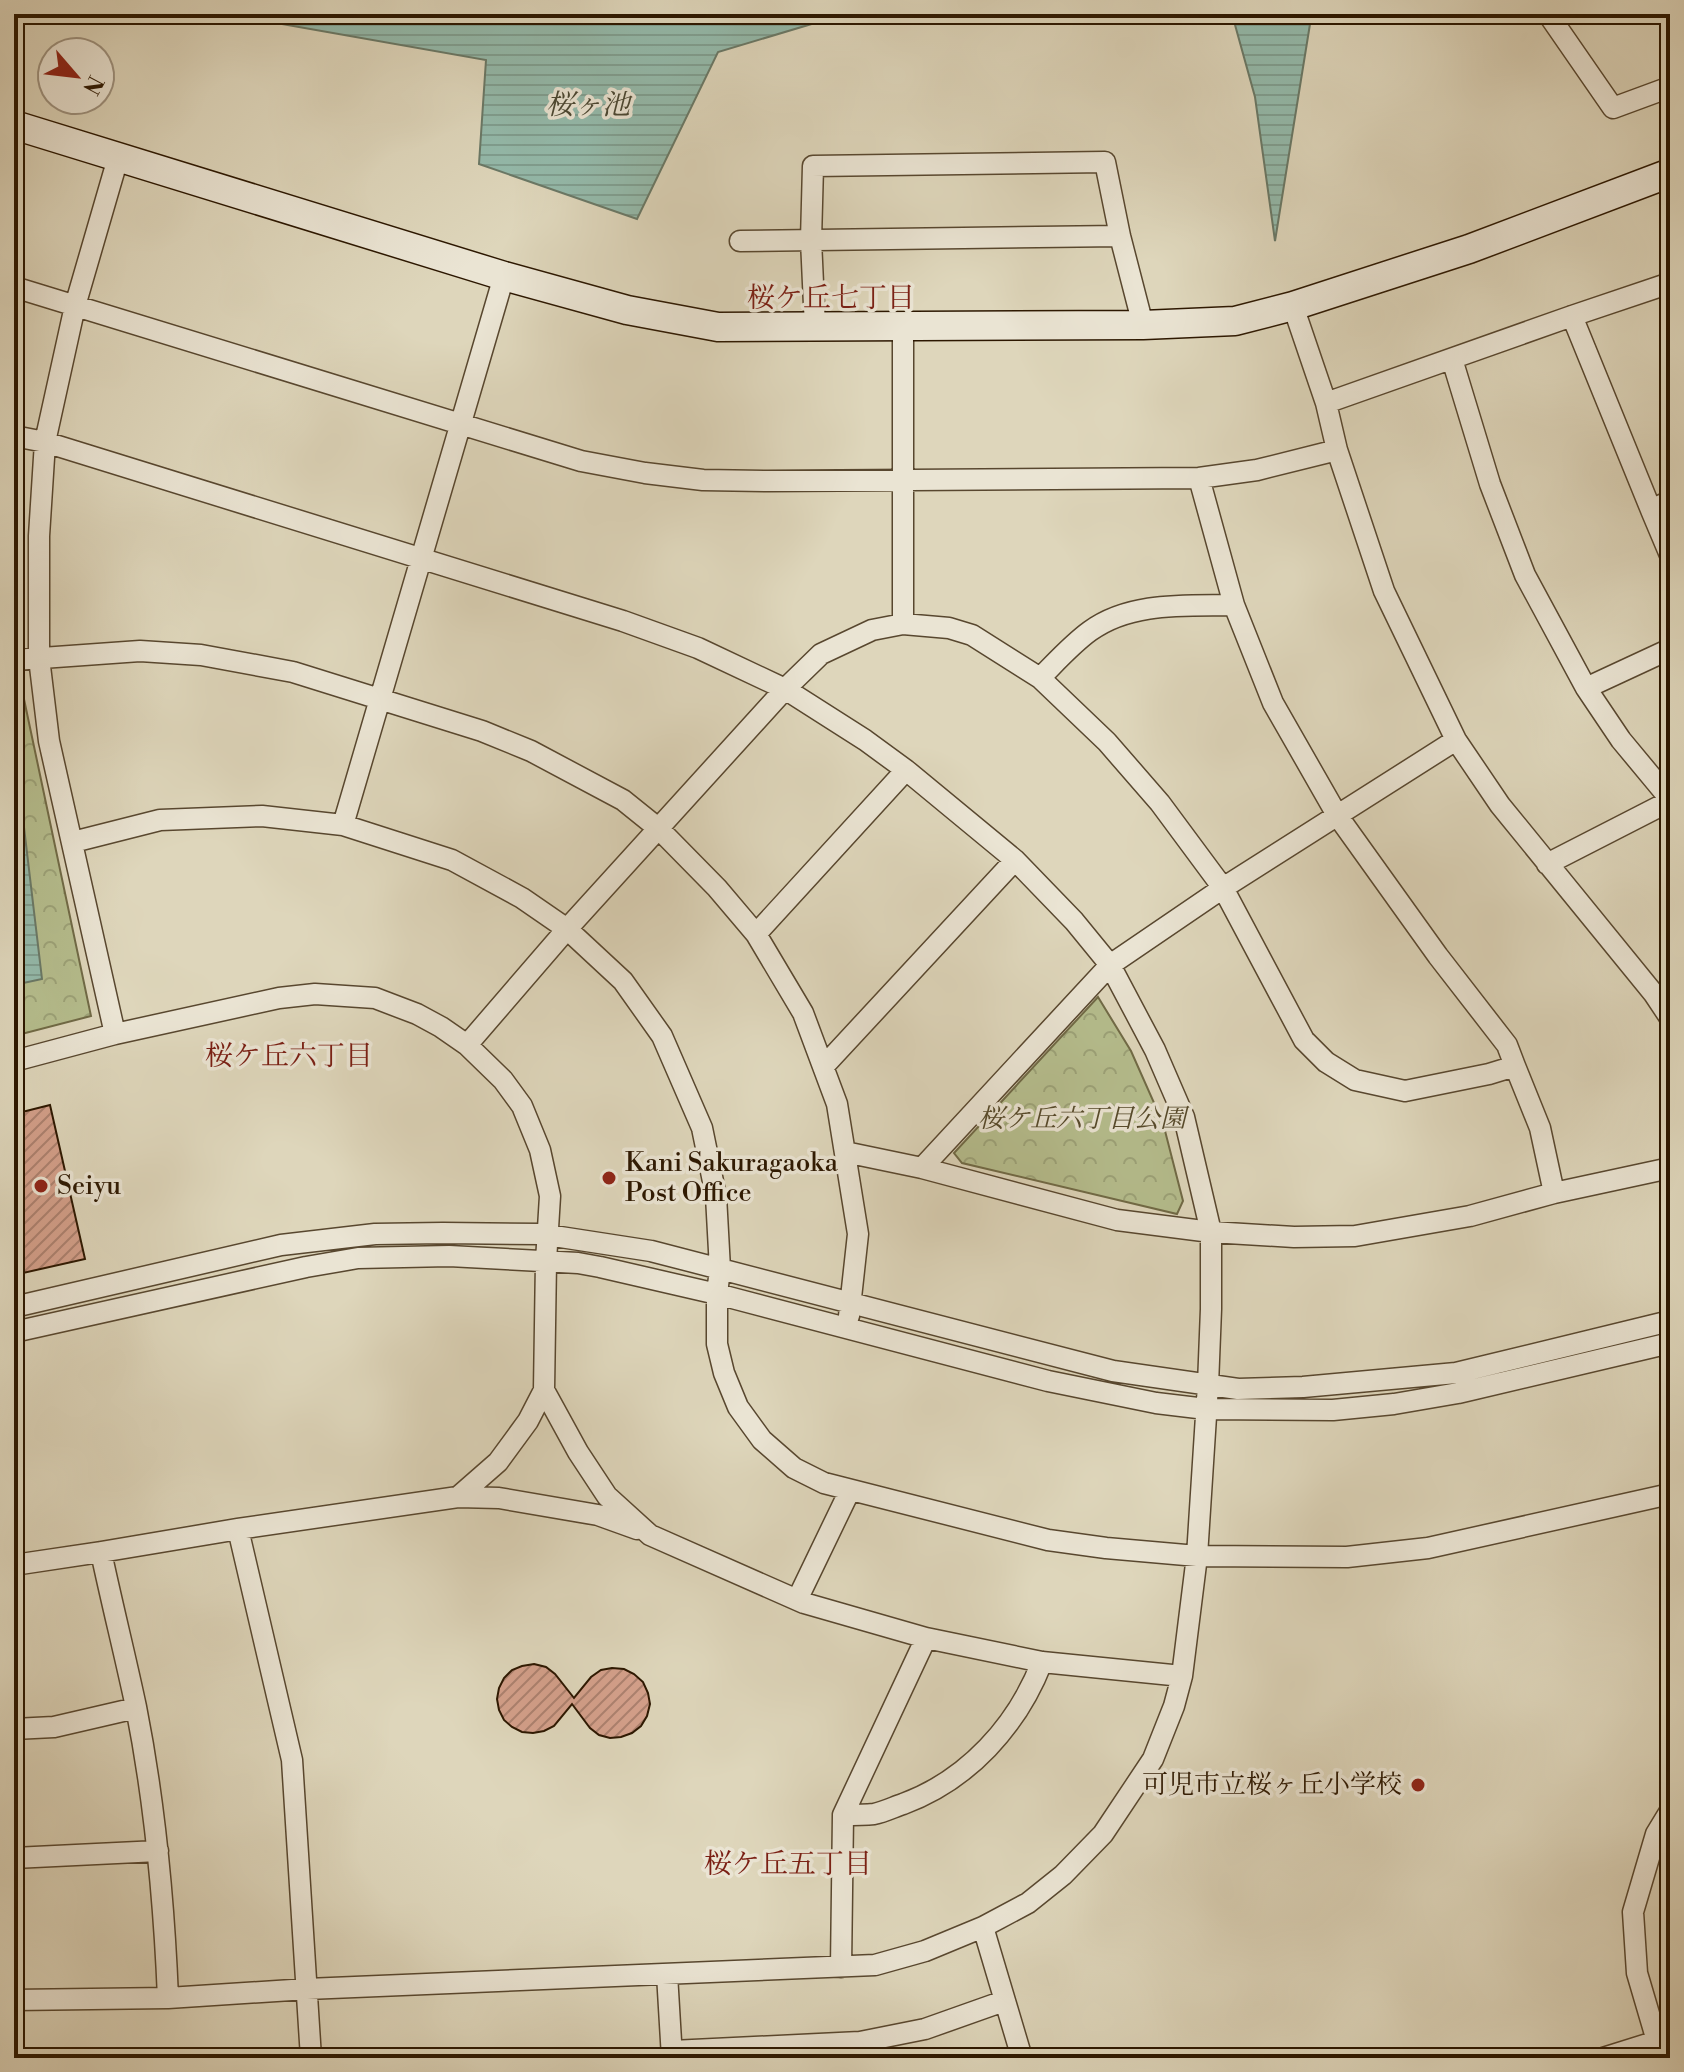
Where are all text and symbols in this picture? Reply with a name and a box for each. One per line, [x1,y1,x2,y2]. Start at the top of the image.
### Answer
north arrow [36,36,116,116]
text: N [76,71,108,99]
water label: 桜ヶ池 [546,88,633,123]
district label: 桜ケ丘七丁目 [747,281,915,316]
district label: 桜ケ丘六丁目 [205,1039,373,1074]
park label: 桜ケ丘六丁目公園 [978,1103,1190,1135]
place label: Kani Sakuragaoka Post Office [625,1147,839,1209]
marker: Kani Sakuragaoka Post Office [600,1169,618,1187]
place label: Seiyu [57,1170,121,1202]
marker: Seiyu [32,1177,50,1195]
place label: 可児市立桜ヶ丘小学校 [1142,1769,1402,1801]
marker: 可児市立桜ヶ丘小学校 [1409,1776,1427,1794]
district label: 桜ケ丘五丁目 [704,1847,872,1882]

